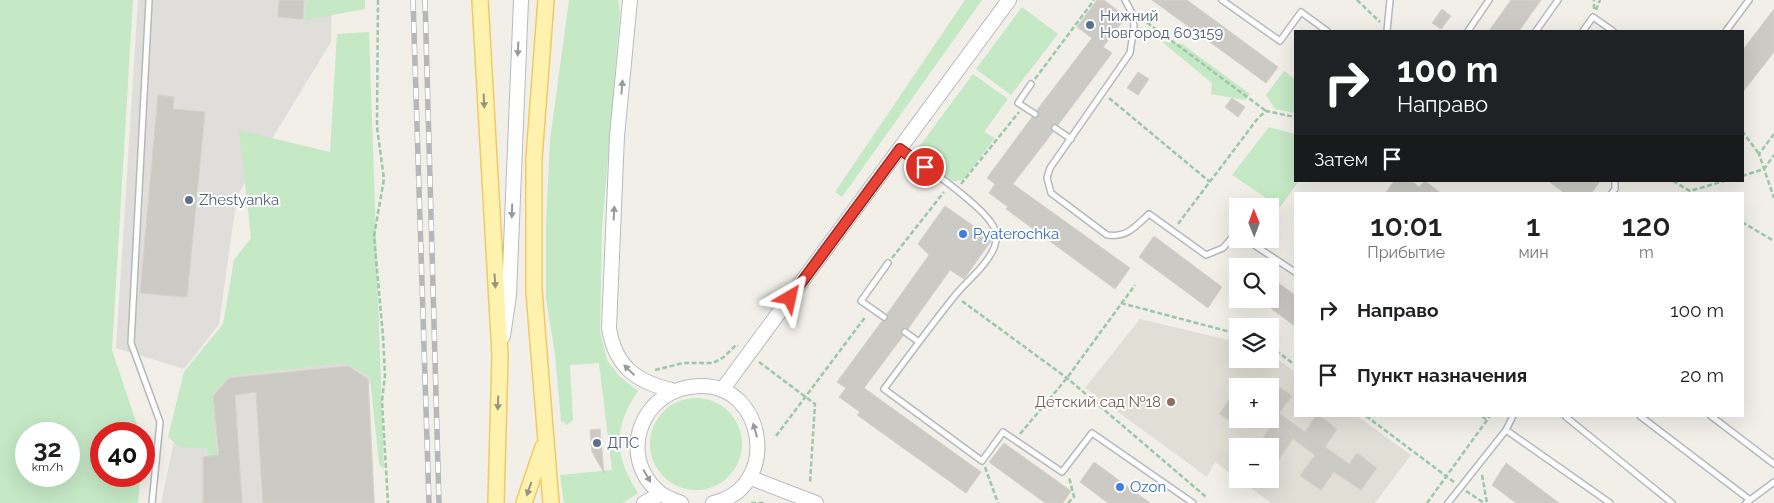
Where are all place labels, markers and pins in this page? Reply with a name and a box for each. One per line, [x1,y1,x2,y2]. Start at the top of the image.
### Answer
place label: Нижний Новгород 603159 [1100,7,1223,42]
marker: Нижний Новгород 603159 [1084,19,1096,31]
pin [904,146,946,188]
place label: Zhestyanka [199,191,279,209]
marker: Zhestyanka [183,194,195,206]
place label: Pyaterochka [973,225,1059,243]
marker: Pyaterochka [957,228,969,240]
place label: Детский сад №18 [1035,393,1161,411]
marker: Детский сад №18 [1165,396,1177,408]
place label: ДПС [607,434,639,452]
marker: ДПС [591,437,603,449]
place label: Ozon [1130,478,1166,496]
marker: Ozon [1114,481,1126,493]

